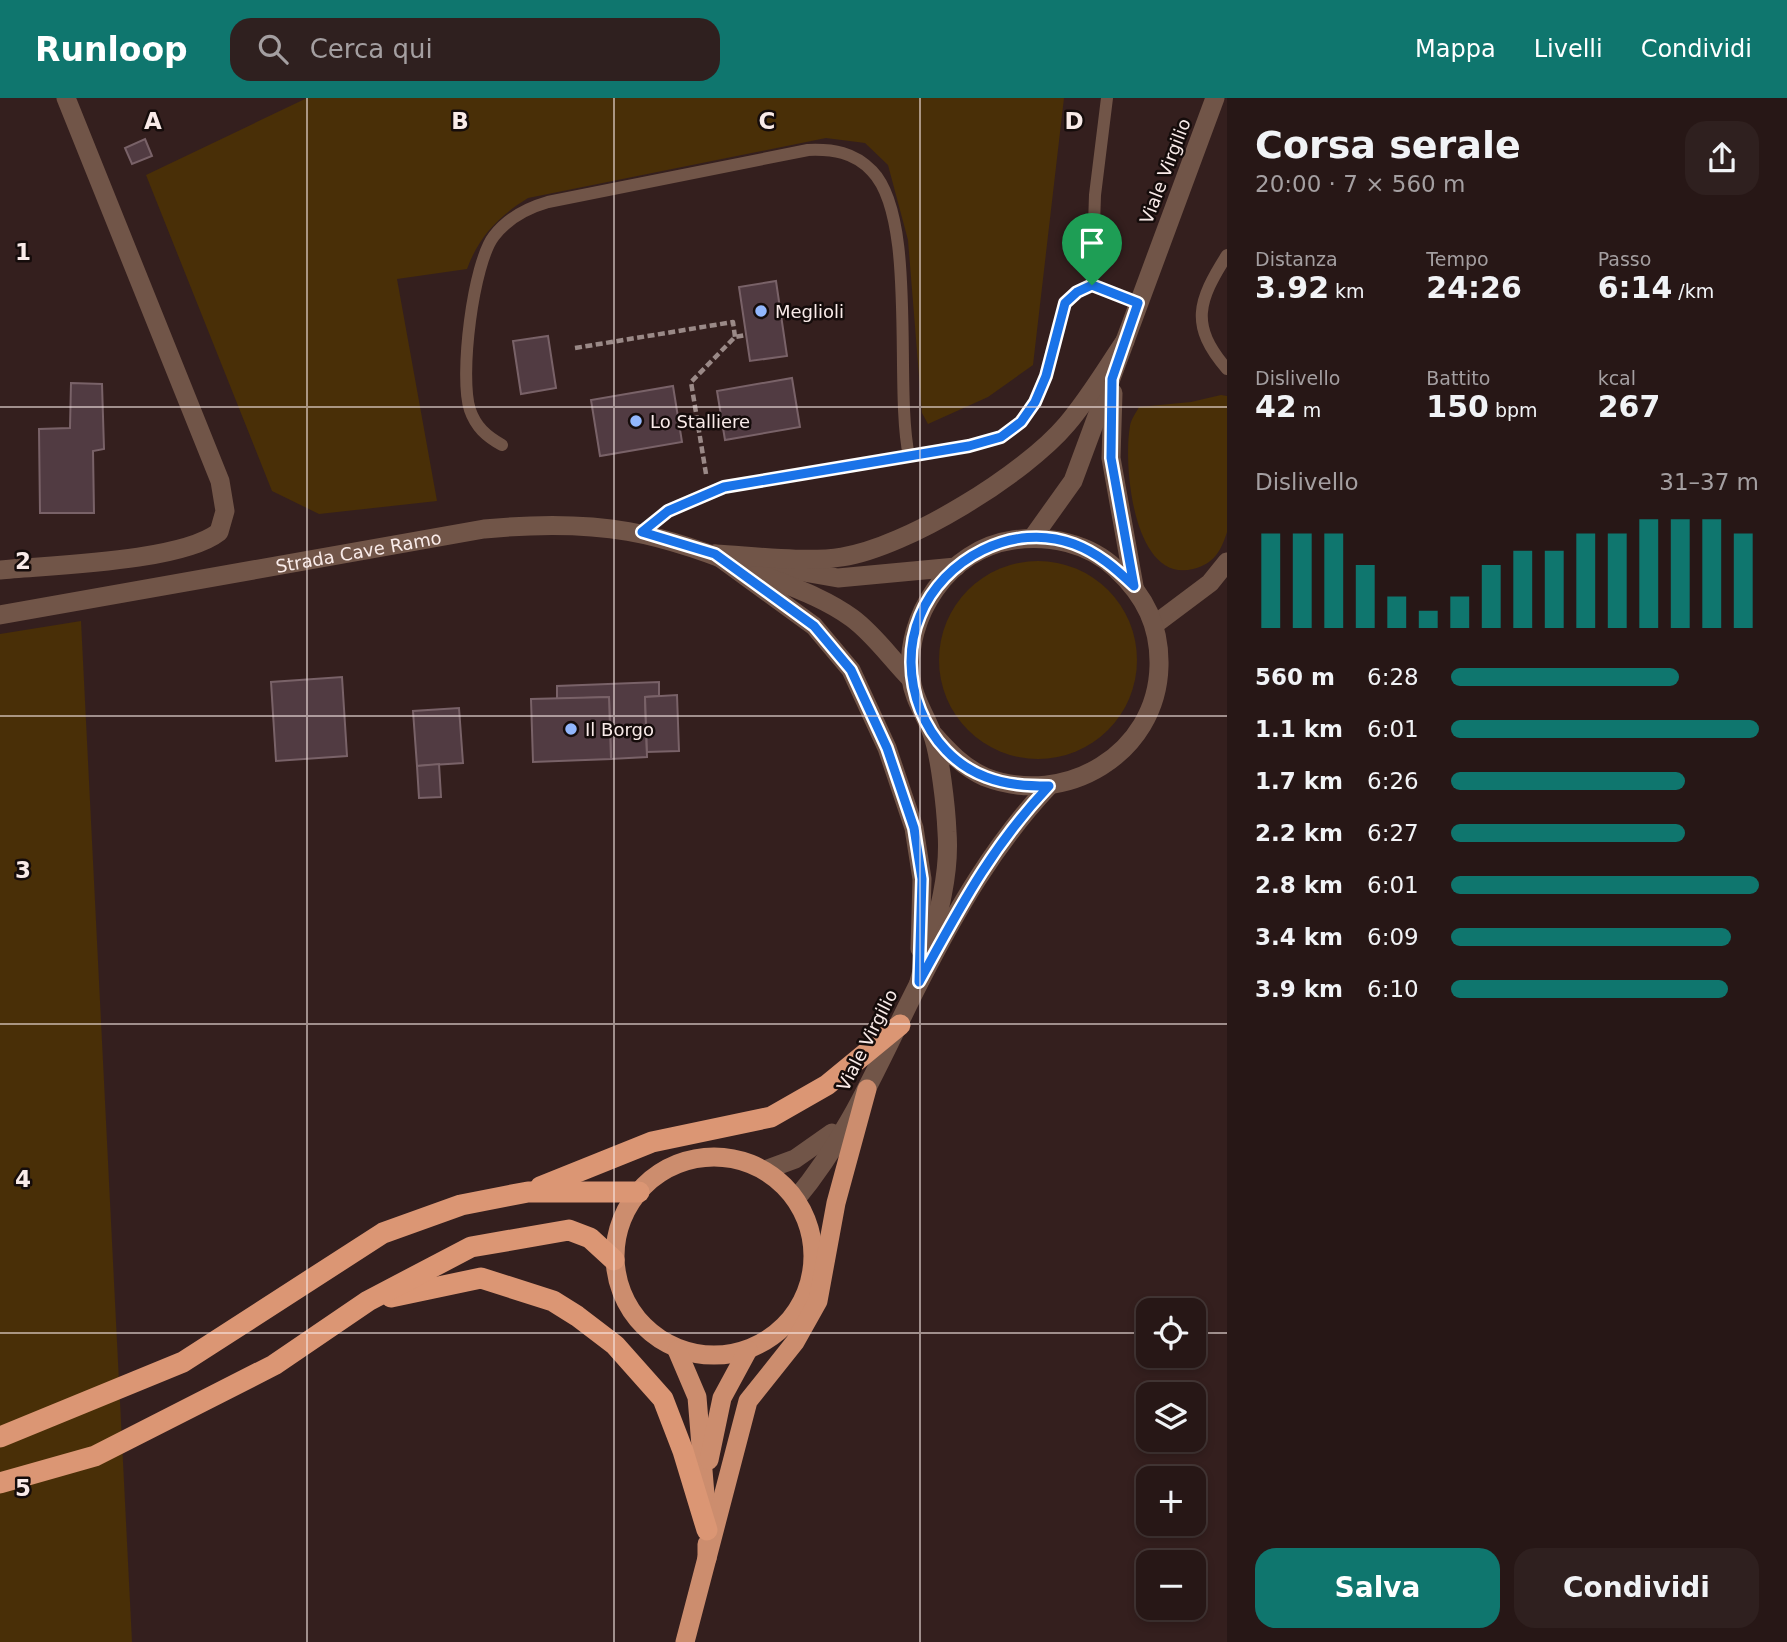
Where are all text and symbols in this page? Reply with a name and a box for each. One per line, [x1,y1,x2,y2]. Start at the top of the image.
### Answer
search box [230,18,720,81]
text: Runloop [35,30,188,69]
icon: search [254,30,292,68]
text: Cerca qui [310,34,433,64]
text: Mappa [1415,35,1496,63]
text: Livelli [1534,35,1603,63]
text: Condividi [1641,35,1752,63]
text: A [144,108,162,134]
text: B [451,108,469,134]
text: C [759,108,775,134]
text: D [1064,108,1084,134]
street label: Viale Virgilio [1135,115,1195,227]
button: share [1685,121,1759,195]
text: Corsa serale [1255,123,1521,167]
text: 20:00 · 7 × 560 m [1255,171,1465,197]
pin [1062,213,1122,285]
icon: arrive [1073,224,1111,262]
text: 1 [15,239,31,265]
text: Distanza [1255,248,1338,270]
text: Tempo [1426,248,1489,270]
text: Passo [1598,248,1651,270]
text: 3.92 [1255,270,1329,305]
text: 24:26 [1426,270,1522,305]
text: 6:14 [1598,270,1672,305]
text: km [1329,280,1365,302]
text: /km [1672,280,1714,302]
place label: Meglioli [775,301,844,322]
marker: Meglioli [753,303,769,319]
text: Dislivello [1255,367,1340,389]
text: Battito [1426,367,1490,389]
text: kcal [1598,367,1636,389]
text: 42 [1255,389,1297,424]
text: 150 [1426,389,1489,424]
text: 267 [1598,389,1660,424]
text: m [1297,399,1321,421]
text: bpm [1489,399,1538,421]
place label: Lo Stalliere [650,411,750,432]
marker: Lo Stalliere [628,413,644,429]
text: Dislivello [1255,469,1358,495]
text: 31–37 m [1659,469,1759,495]
street label: Strada Cave Ramo [274,526,443,576]
text: 2 [15,548,31,574]
text: 560 m [1255,664,1335,690]
text: 6:28 [1367,664,1419,690]
text: 1.1 km [1255,716,1343,742]
text: 6:01 [1367,716,1419,742]
place label: Il Borgo [585,719,654,740]
marker: Il Borgo [563,721,579,737]
text: 1.7 km [1255,768,1343,794]
text: 6:26 [1367,768,1419,794]
text: 2.2 km [1255,820,1343,846]
text: 6:27 [1367,820,1419,846]
text: 3 [15,857,31,883]
text: 2.8 km [1255,872,1343,898]
text: 6:01 [1367,872,1419,898]
text: 3.4 km [1255,924,1343,950]
text: 6:09 [1367,924,1419,950]
text: 3.9 km [1255,976,1343,1002]
text: 6:10 [1367,976,1419,1002]
street label: Viale Virgilio [832,986,902,1094]
text: 4 [15,1166,31,1192]
map controls [1136,1298,1206,1620]
button: locate [1136,1298,1206,1368]
button: layers [1136,1382,1206,1452]
button: + [1136,1466,1206,1536]
text: 5 [15,1475,31,1501]
button: Salva [1255,1548,1500,1628]
button: Condividi [1514,1548,1759,1628]
button: − [1136,1550,1206,1620]

